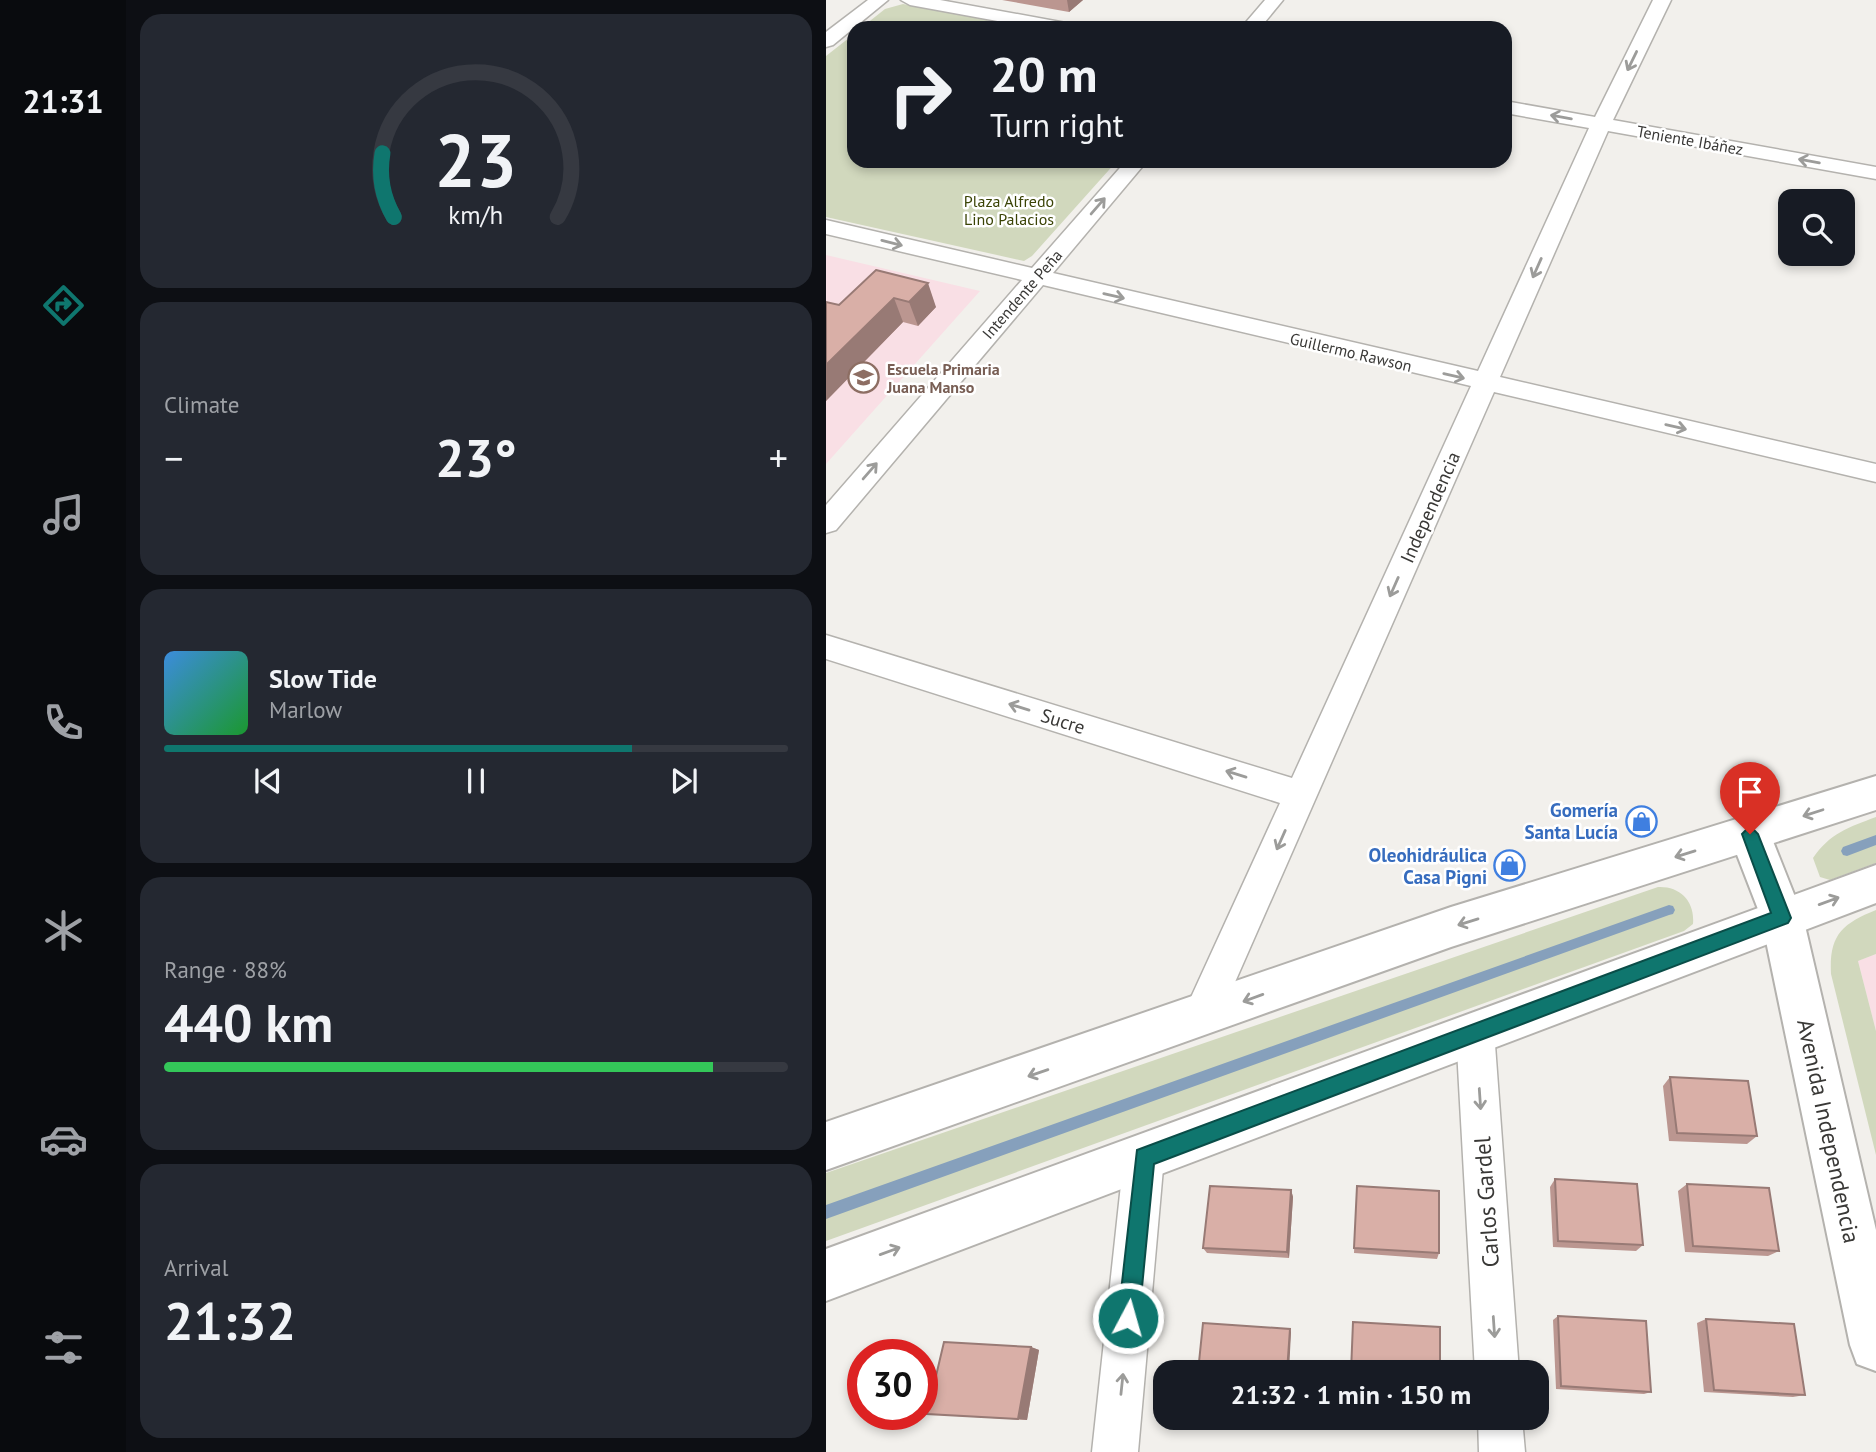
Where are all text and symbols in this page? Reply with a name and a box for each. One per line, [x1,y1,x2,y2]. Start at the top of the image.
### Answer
text: 20 m [990,42,1097,106]
icon: right [875,49,966,140]
one-way arrow [1625,50,1639,71]
text: 21:31 [22,80,104,122]
text: Turn right [990,104,1124,146]
one-way arrow [1550,109,1573,123]
text: 23 [435,113,517,207]
street label: Teniente Ibáñez [1635,121,1745,159]
one-way arrow [1798,154,1821,167]
map controls [1778,189,1855,266]
button: search [1778,189,1855,266]
park label: Plaza Alfredo Lino Palacios [964,191,1054,229]
one-way arrow [1090,197,1106,215]
text: km/h [449,199,503,231]
one-way arrow [880,237,903,250]
street label: Intendente Peña [978,245,1066,343]
one-way arrow [1530,257,1543,278]
icon: directions [39,281,88,330]
one-way arrow [1102,290,1124,303]
street label: Guillermo Rawson [1288,328,1414,376]
place label: Escuela Primaria Juana Manso [886,359,1000,397]
school or university icon: Escuela Primaria Juana Manso [847,361,881,395]
one-way arrow [1442,370,1465,383]
text: Climate [164,390,239,419]
one-way arrow [1664,421,1687,434]
text: 23° [435,424,517,491]
text: − [164,433,183,482]
text: + [769,433,788,482]
street label: Independencia [1395,448,1465,566]
one-way arrow [862,463,878,481]
icon: music [39,490,88,539]
one-way arrow [1387,576,1400,597]
text: Slow Tide [269,662,377,695]
text: Marlow [269,695,342,724]
icon: phone [39,698,88,747]
one-way arrow [1008,700,1030,712]
street label: Sucre [1038,703,1088,739]
icon: previous [249,762,287,800]
icon: pause [457,762,495,800]
icon: next [665,762,703,800]
pin [1720,762,1780,834]
one-way arrow [1225,767,1247,780]
icon: arrive [1731,773,1769,811]
place label: Gomería Santa Lucía [1525,798,1618,844]
shop icon: Gomería Santa Lucía [1624,804,1658,838]
one-way arrow [1802,808,1824,821]
one-way arrow [1274,828,1287,850]
place label: Oleohidráulica Casa Pigni [1369,843,1487,889]
shop icon: Oleohidráulica Casa Pigni [1493,849,1527,883]
one-way arrow [1674,849,1696,862]
one-way arrow [1817,893,1839,906]
icon: climate [39,906,88,955]
one-way arrow [1457,917,1479,930]
text: Range · 88% [164,955,287,984]
text: 440 km [164,989,333,1056]
one-way arrow [1243,993,1265,1005]
street label: Avenida Independencia [1791,1016,1867,1246]
one-way arrow [1028,1068,1050,1080]
one-way arrow [1474,1088,1487,1110]
icon: car [39,1115,88,1164]
street label: Carlos Gardel [1467,1135,1505,1268]
one-way arrow [879,1244,901,1256]
text: Arrival [164,1253,228,1282]
position arrow [1091,1281,1165,1355]
text: 21:32 [164,1287,296,1354]
one-way arrow [1488,1315,1501,1338]
icon: filters [39,1323,88,1372]
speed limit sign: 30 [847,1339,938,1430]
one-way arrow [1116,1373,1129,1396]
text: 21:32 · 1 min · 150 m [1231,1378,1471,1411]

